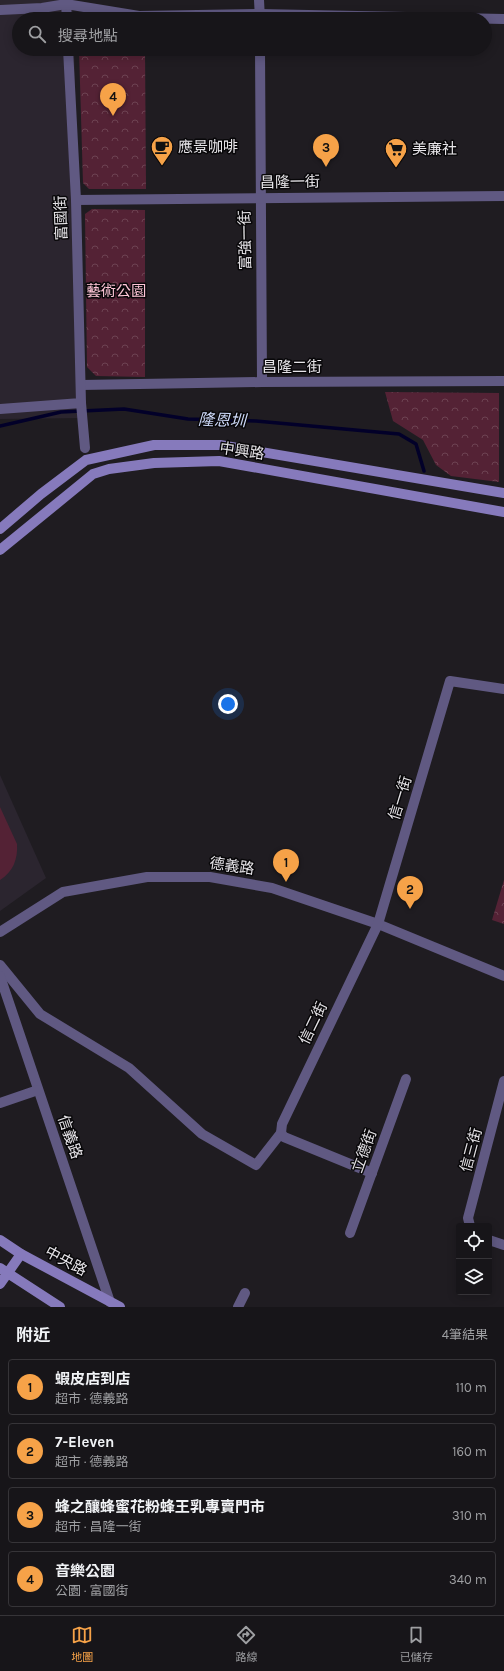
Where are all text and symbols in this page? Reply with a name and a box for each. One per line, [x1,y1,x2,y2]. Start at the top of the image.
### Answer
search box [12,12,492,56]
icon: search [26,23,48,45]
text: 搜尋地點 [58,27,118,45]
pin: 4 [100,83,126,116]
cafe icon: 應景咖啡 [149,134,175,167]
pin: 3 [313,134,339,167]
supermarket icon: 美廉社 [383,136,409,169]
place label: 應景咖啡 [178,138,238,156]
place label: 美廉社 [412,140,457,158]
street label: 昌隆一街 [260,172,320,192]
street label: 富國街 [51,195,71,241]
street label: 富強一街 [235,210,255,270]
park label: 藝術公園 [86,282,146,300]
street label: 昌隆二街 [262,358,322,376]
water label: 隆恩圳 [198,410,248,430]
street label: 中興路 [218,439,266,463]
your location [218,694,238,714]
street label: 信一街 [385,774,415,822]
pin: 1 [273,849,299,882]
street label: 德義路 [208,854,256,878]
pin: 2 [397,876,423,909]
street label: 信二街 [295,999,331,1047]
street label: 信義路 [54,1113,86,1161]
street label: 信三街 [456,1126,486,1174]
street label: 立德街 [348,1127,380,1175]
map controls [456,1223,492,1295]
button: locate [456,1223,492,1259]
street label: 中央路 [42,1242,90,1280]
button: layers [456,1259,492,1295]
text: 附近 [16,1325,50,1345]
text: 4筆結果 [442,1327,488,1342]
text: 蝦皮店到店 [55,1370,130,1388]
text: 1 [28,1380,32,1395]
text: 110 m [455,1380,487,1395]
text: 超市 · 德義路 [55,1391,129,1406]
text: 7-Eleven [55,1433,114,1451]
text: 2 [26,1444,34,1459]
text: 160 m [452,1444,487,1459]
text: 超市 · 德義路 [55,1454,129,1469]
text: 蜂之釀蜂蜜花粉蜂王乳專賣門市 [55,1498,265,1516]
text: 3 [26,1508,34,1523]
text: 310 m [452,1508,487,1523]
text: 超市 · 昌隆一街 [55,1519,142,1534]
text: 音樂公園 [55,1562,115,1580]
text: 4 [26,1572,34,1587]
text: 340 m [449,1572,487,1587]
text: 公園 · 富國街 [55,1583,129,1598]
tab: 地圖 [71,1624,93,1664]
tab: 路線 [235,1624,257,1664]
tab: 已儲存 [400,1624,433,1664]

